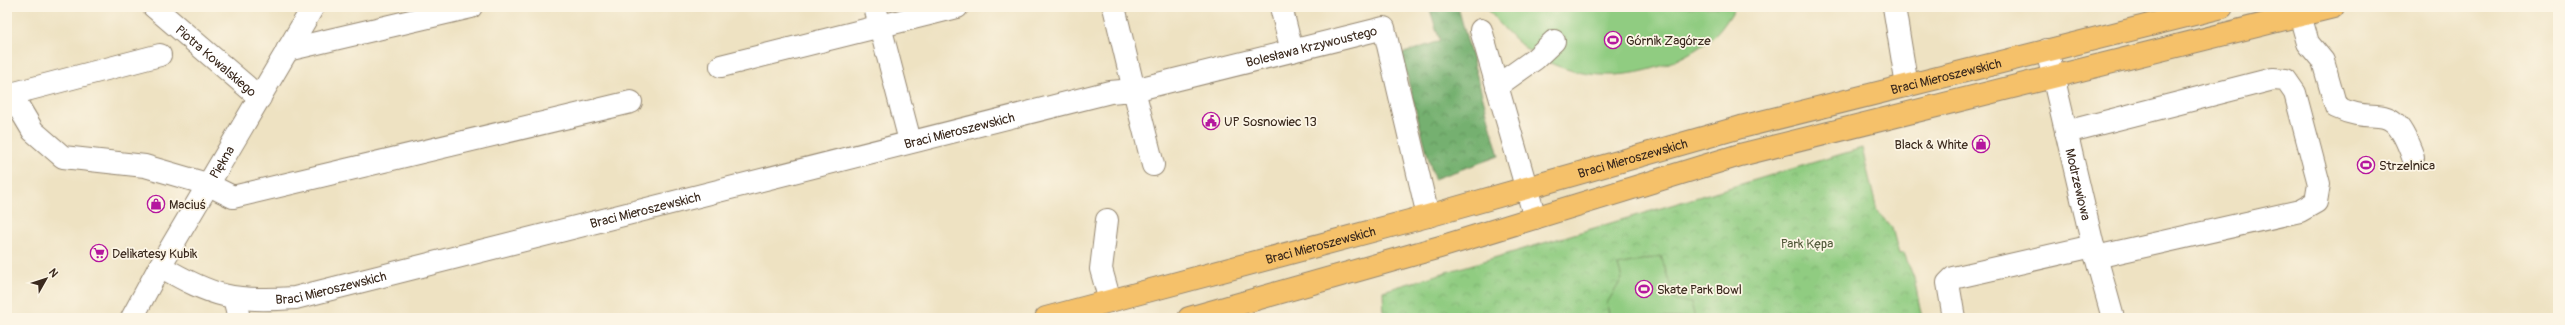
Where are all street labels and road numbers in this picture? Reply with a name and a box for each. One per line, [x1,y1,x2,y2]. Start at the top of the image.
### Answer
street label: Piotra Kowalskiego [172,22,259,100]
street label: Bolesława Krzywoustego [1244,23,1379,71]
street label: Braci Mieroszewskich [1889,55,2003,98]
street label: Braci Mieroszewskich [903,109,1016,153]
street label: Braci Mieroszewskich [1576,136,1690,182]
street label: Piękna [207,143,238,182]
street label: Modrzewiowa [2061,147,2094,222]
street label: Braci Mieroszewskich [588,189,702,232]
street label: Braci Mieroszewskich [1264,223,1377,268]
street label: Braci Mieroszewskich [275,268,388,308]

